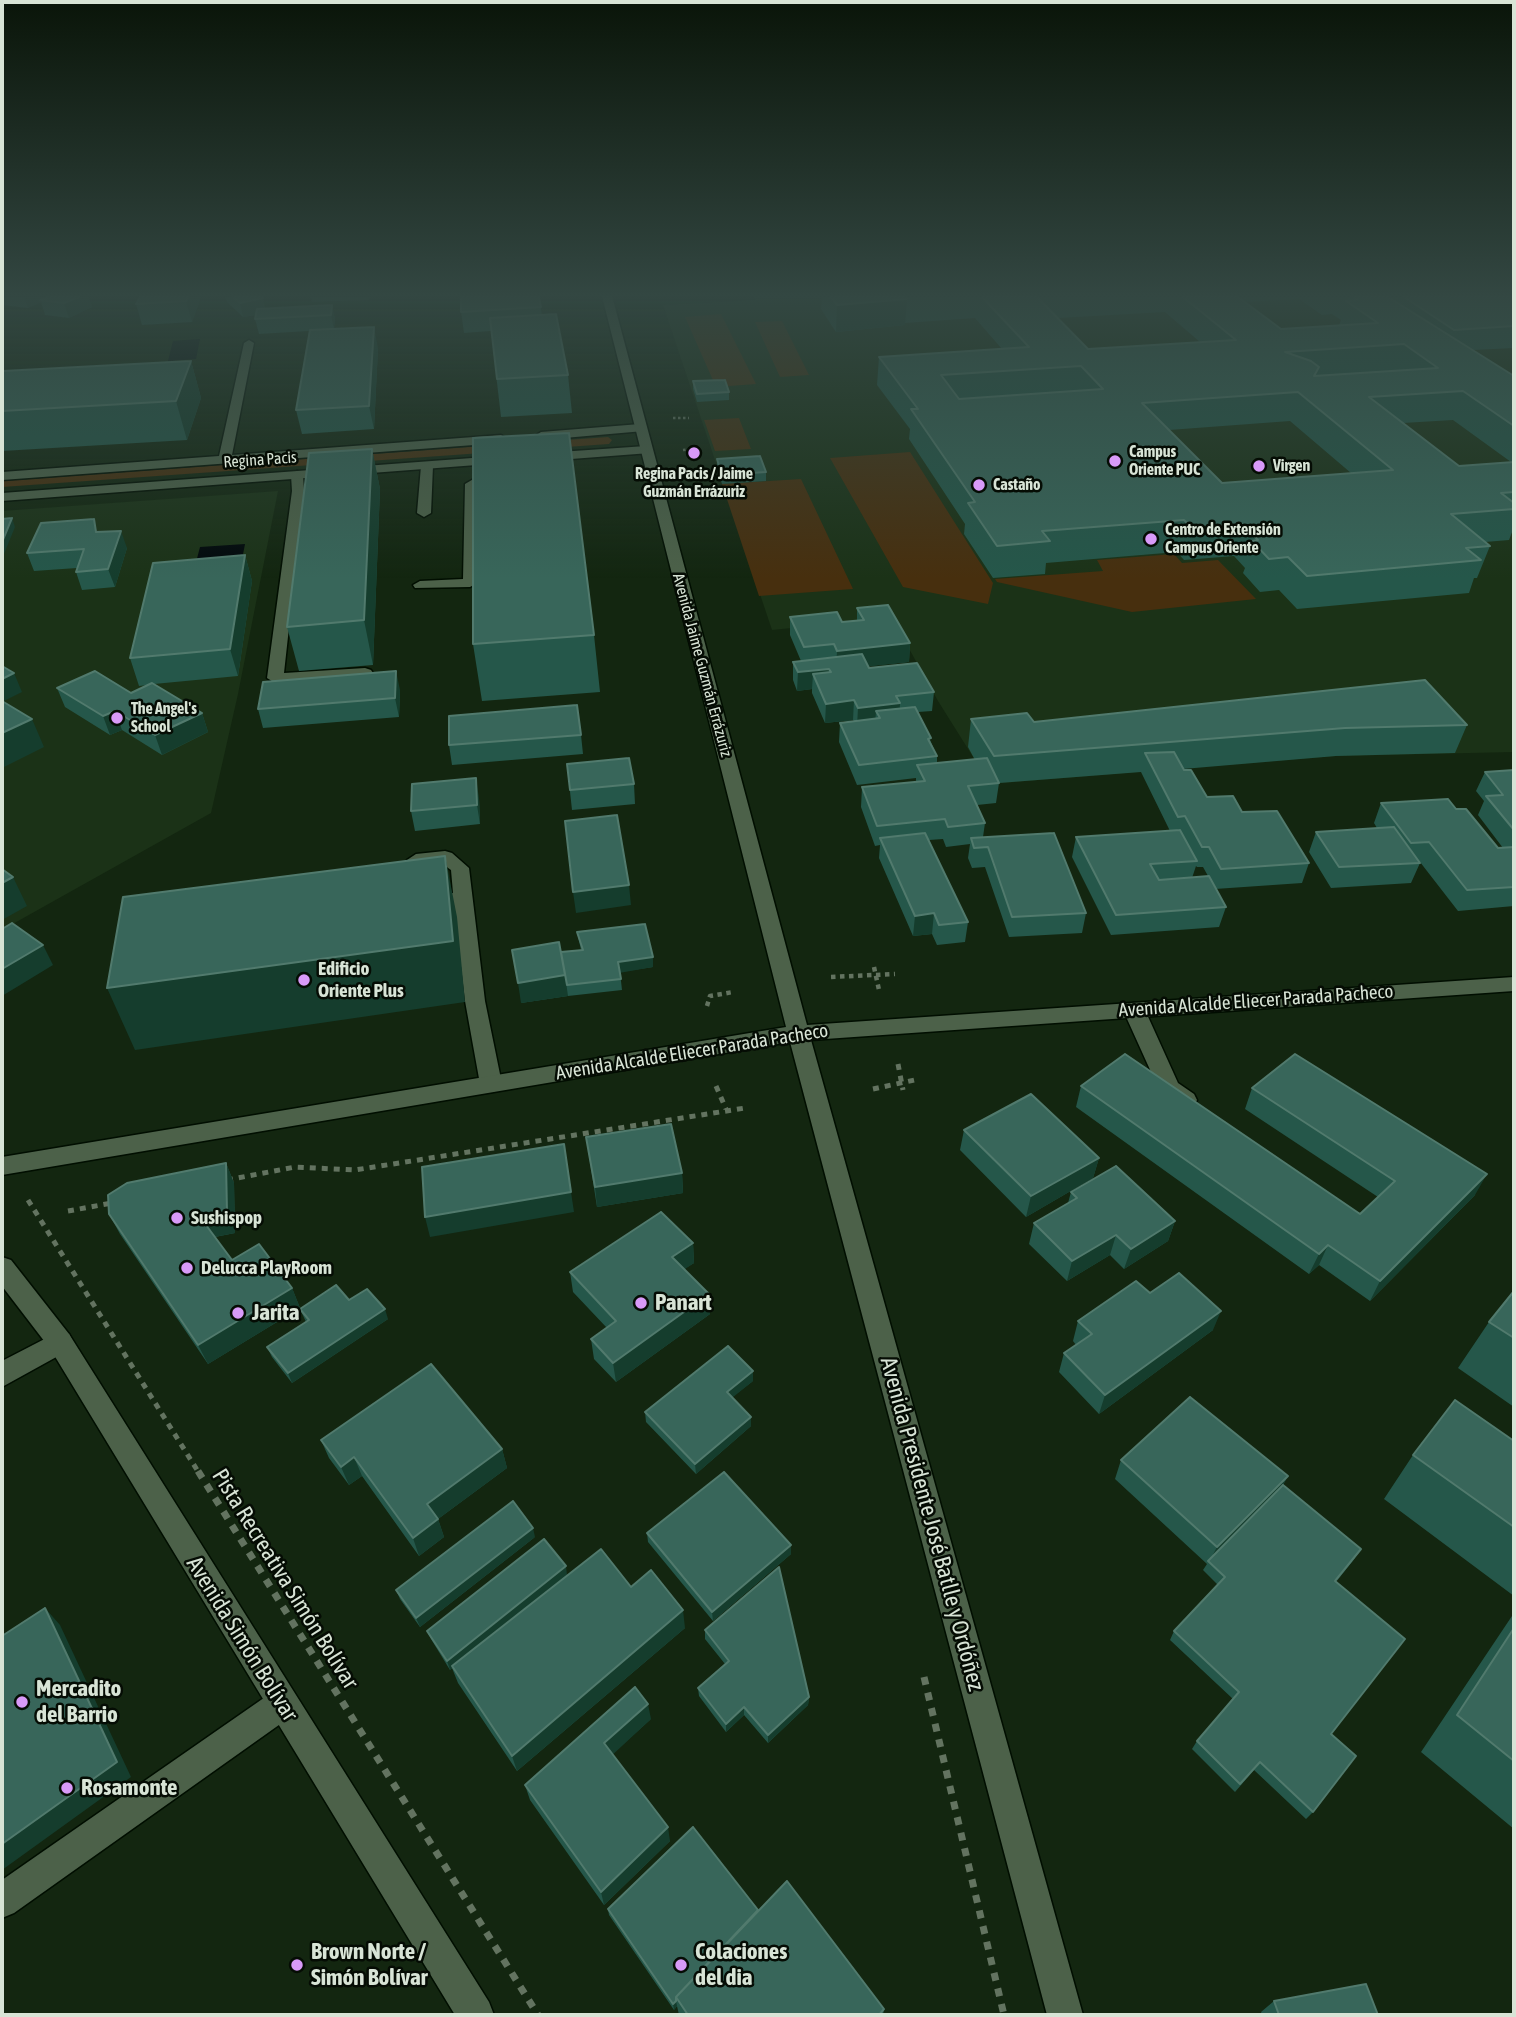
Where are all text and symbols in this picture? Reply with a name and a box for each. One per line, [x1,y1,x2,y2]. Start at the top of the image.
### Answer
place label: Campus Oriente PUC [1129,442,1200,480]
marker: Regina Pacis / Jaime Guzmán Errázuriz [686,445,702,461]
street label: Regina Pacis [223,448,297,472]
marker: Campus Oriente PUC [1107,453,1123,469]
place label: Virgen [1273,456,1310,476]
marker: Virgen [1251,458,1267,474]
place label: Regina Pacis / Jaime Guzmán Errázuriz [635,464,753,502]
place label: Castaño [993,475,1041,495]
marker: Castaño [971,477,987,493]
place label: Centro de Extensión Campus Oriente [1165,520,1281,558]
marker: Centro de Extensión Campus Oriente [1143,531,1159,547]
street label: Avenida Jaime Guzmán Errázuriz [668,571,736,759]
place label: The Angel's School [131,699,197,737]
marker: The Angel's School [109,710,125,726]
place label: Edificio Oriente Plus [318,958,404,1002]
marker: Edificio Oriente Plus [296,972,312,988]
street label: Avenida Alcalde Eliecer Parada Pacheco [1118,980,1394,1022]
street label: Avenida Alcalde Eliecer Parada Pacheco [554,1019,830,1085]
place label: Sushispop [191,1207,262,1229]
marker: Sushispop [169,1210,185,1226]
place label: Delucca PlayRoom [201,1257,332,1279]
marker: Delucca PlayRoom [179,1260,195,1276]
place label: Panart [655,1289,712,1317]
marker: Panart [633,1295,649,1311]
place label: Jarita [252,1299,299,1327]
marker: Jarita [230,1305,246,1321]
street label: Avenida Presidente José Batlle y Ordóñez [874,1354,990,1694]
street label: Pista Recreativa Simón Bolívar [206,1464,364,1694]
street label: Avenida Simón Bolívar [180,1552,304,1726]
place label: Mercadito del Barrio [36,1675,121,1729]
marker: Mercadito del Barrio [14,1694,30,1710]
place label: Rosamonte [81,1774,177,1802]
marker: Rosamonte [59,1780,75,1796]
place label: Brown Norte / Simón Bolívar [311,1938,427,1992]
place label: Colaciones del dia [695,1938,787,1992]
marker: Brown Norte / Simón Bolívar [289,1957,305,1973]
marker: Colaciones del dia [673,1957,689,1973]

